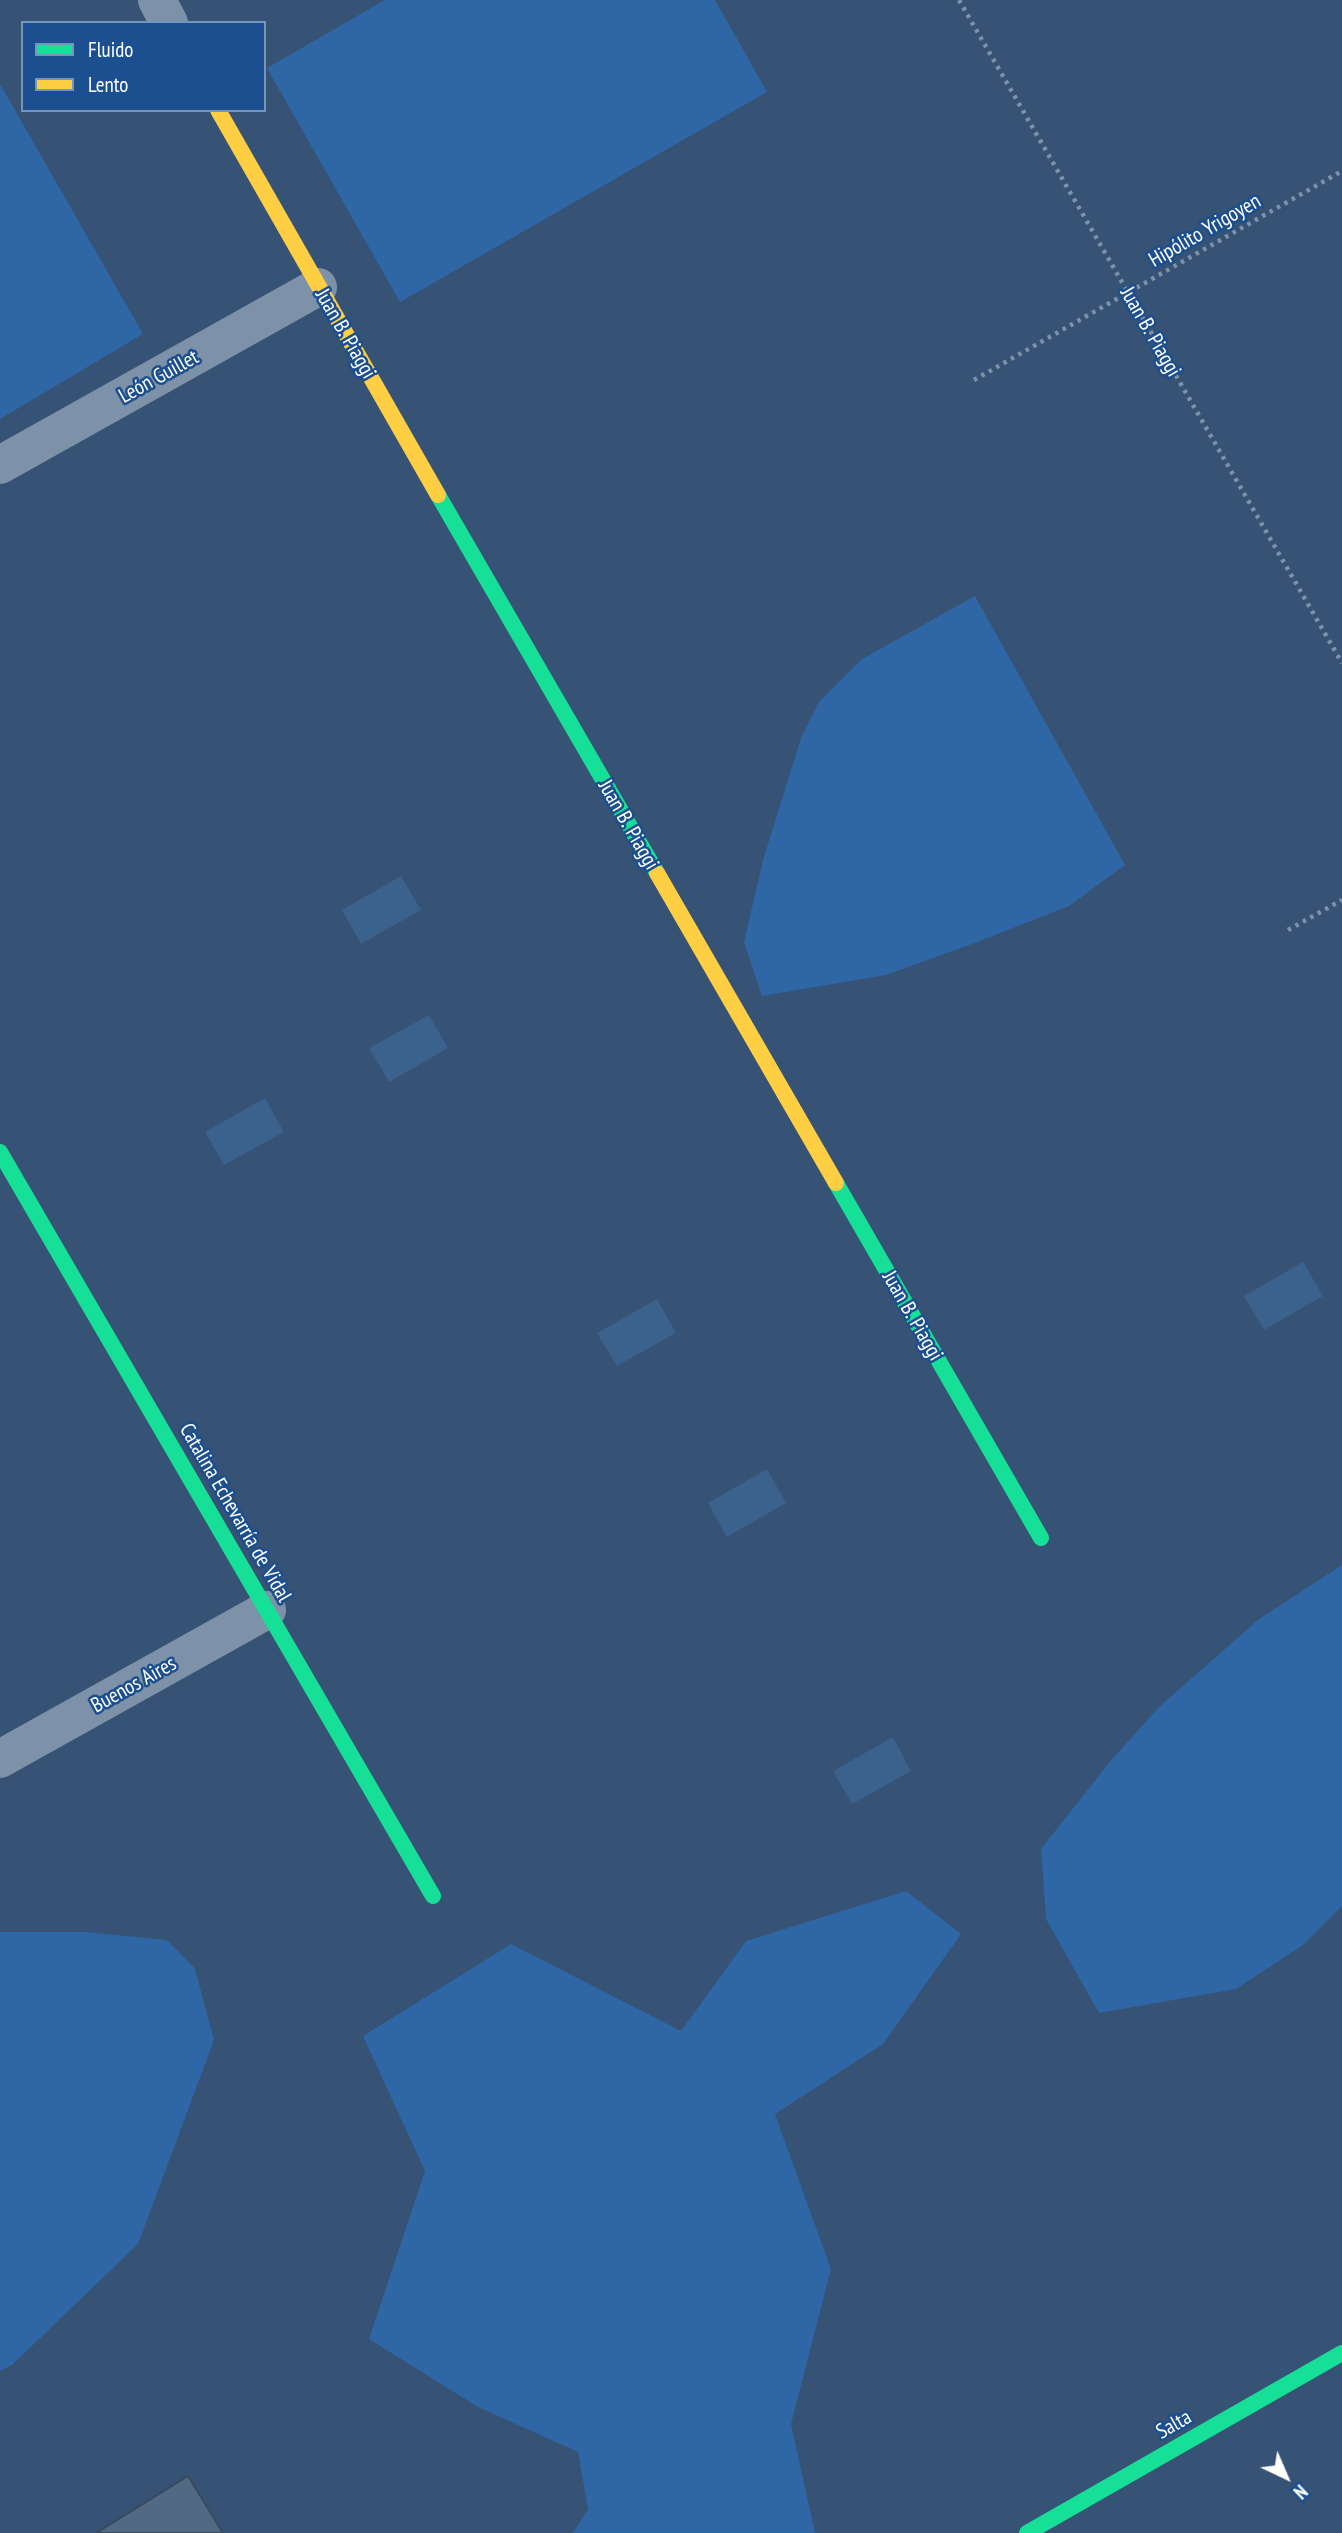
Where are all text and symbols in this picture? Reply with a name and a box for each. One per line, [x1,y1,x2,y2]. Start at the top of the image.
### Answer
legend [21,21,266,112]
text: Fluido [88,36,133,63]
text: Lento [88,71,128,98]
street label: Hipólito Yrigoyen [1145,189,1265,273]
street label: Juan B. Piaggi [1114,283,1186,381]
street label: Juan B. Piaggi [309,285,381,383]
street label: León Guillet [115,345,203,409]
street label: Juan B. Piaggi [592,776,664,874]
street label: Juan B. Piaggi [876,1267,948,1365]
street label: Catalina Echevarría de Vidal [174,1419,296,1607]
street label: Buenos Aires [87,1651,181,1719]
street label: Salta [1152,2405,1196,2445]
north arrow [1251,2442,1321,2512]
text: N [1289,2480,1313,2504]

